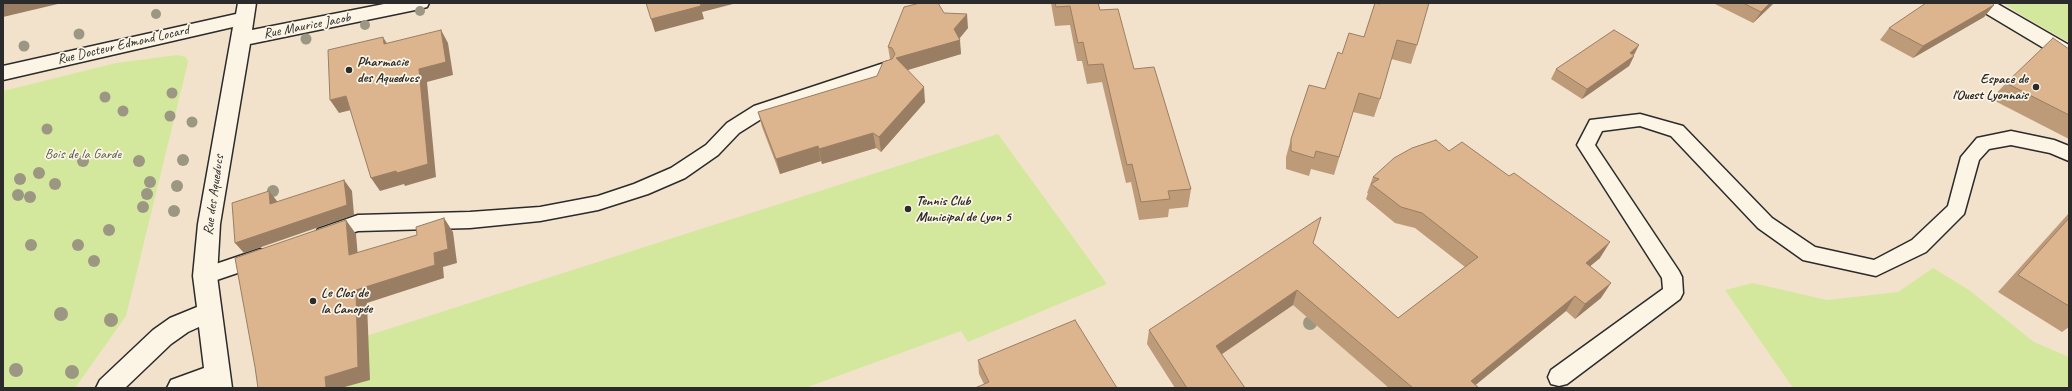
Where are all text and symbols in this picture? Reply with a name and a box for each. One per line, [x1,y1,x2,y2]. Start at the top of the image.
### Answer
street label: Rue Maurice Jacob [262,9,352,43]
street label: Rue Docteur Edmond Locard [55,22,191,68]
place label: Pharmacie des Aqueducs [357,54,419,86]
marker: Pharmacie des Aqueducs [344,65,354,75]
place label: Espace de l'Ouest Lyonnais [1952,71,2028,104]
marker: Espace de l'Ouest Lyonnais [2031,82,2041,92]
park label: Bois de la Garde [45,146,121,162]
street label: Rue des Aqueducs [200,154,228,236]
place label: Tennis Club Municipal de Lyon 5 [916,193,1011,226]
marker: Tennis Club Municipal de Lyon 5 [903,204,913,214]
place label: Le Clos de la Canopée [321,285,372,318]
marker: Le Clos de la Canopée [308,296,318,306]

